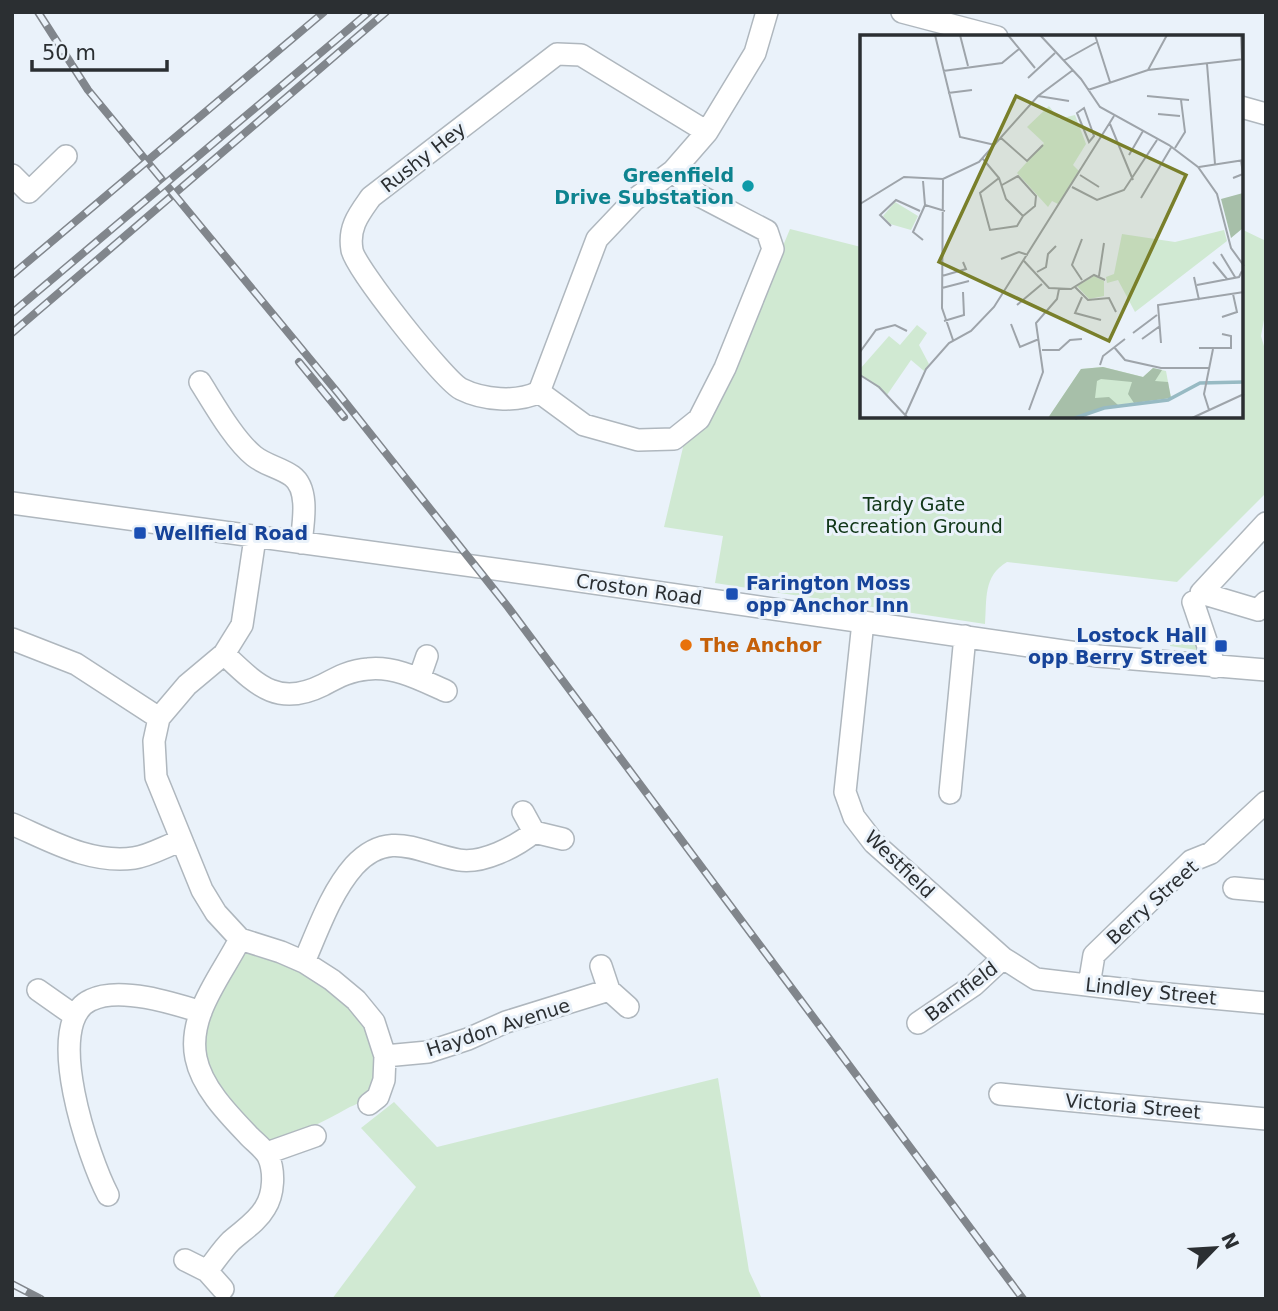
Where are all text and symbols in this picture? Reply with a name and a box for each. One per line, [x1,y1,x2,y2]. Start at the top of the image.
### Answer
scale bar [32,28,166,72]
inset map [860,35,1243,418]
text: 50 m [42,41,96,65]
street label: Rushy Hey [376,117,470,197]
place label: Greenfield Drive Substation [554,164,734,208]
marker: Greenfield Drive Substation [740,178,756,194]
park label: Tardy Gate Recreation Ground [825,493,1003,537]
place label: Wellfield Road [154,522,308,544]
marker: Wellfield Road [132,525,148,541]
street label: Croston Road [575,569,703,609]
place label: Farington Moss opp Anchor Inn [746,572,911,616]
marker: Farington Moss opp Anchor Inn [724,586,740,602]
place label: Lostock Hall opp Berry Street [1028,624,1207,668]
place label: The Anchor [700,634,822,656]
marker: The Anchor [678,637,694,653]
marker: Lostock Hall opp Berry Street [1213,638,1229,654]
street label: Westfield [861,826,939,902]
street label: Berry Street [1102,855,1202,949]
street label: Barnfield [920,957,1002,1025]
street label: Lindley Street [1084,973,1218,1009]
street label: Haydon Avenue [423,993,573,1061]
street label: Victoria Street [1064,1089,1202,1123]
north arrow [1180,1213,1250,1283]
text: N [1217,1229,1244,1253]

